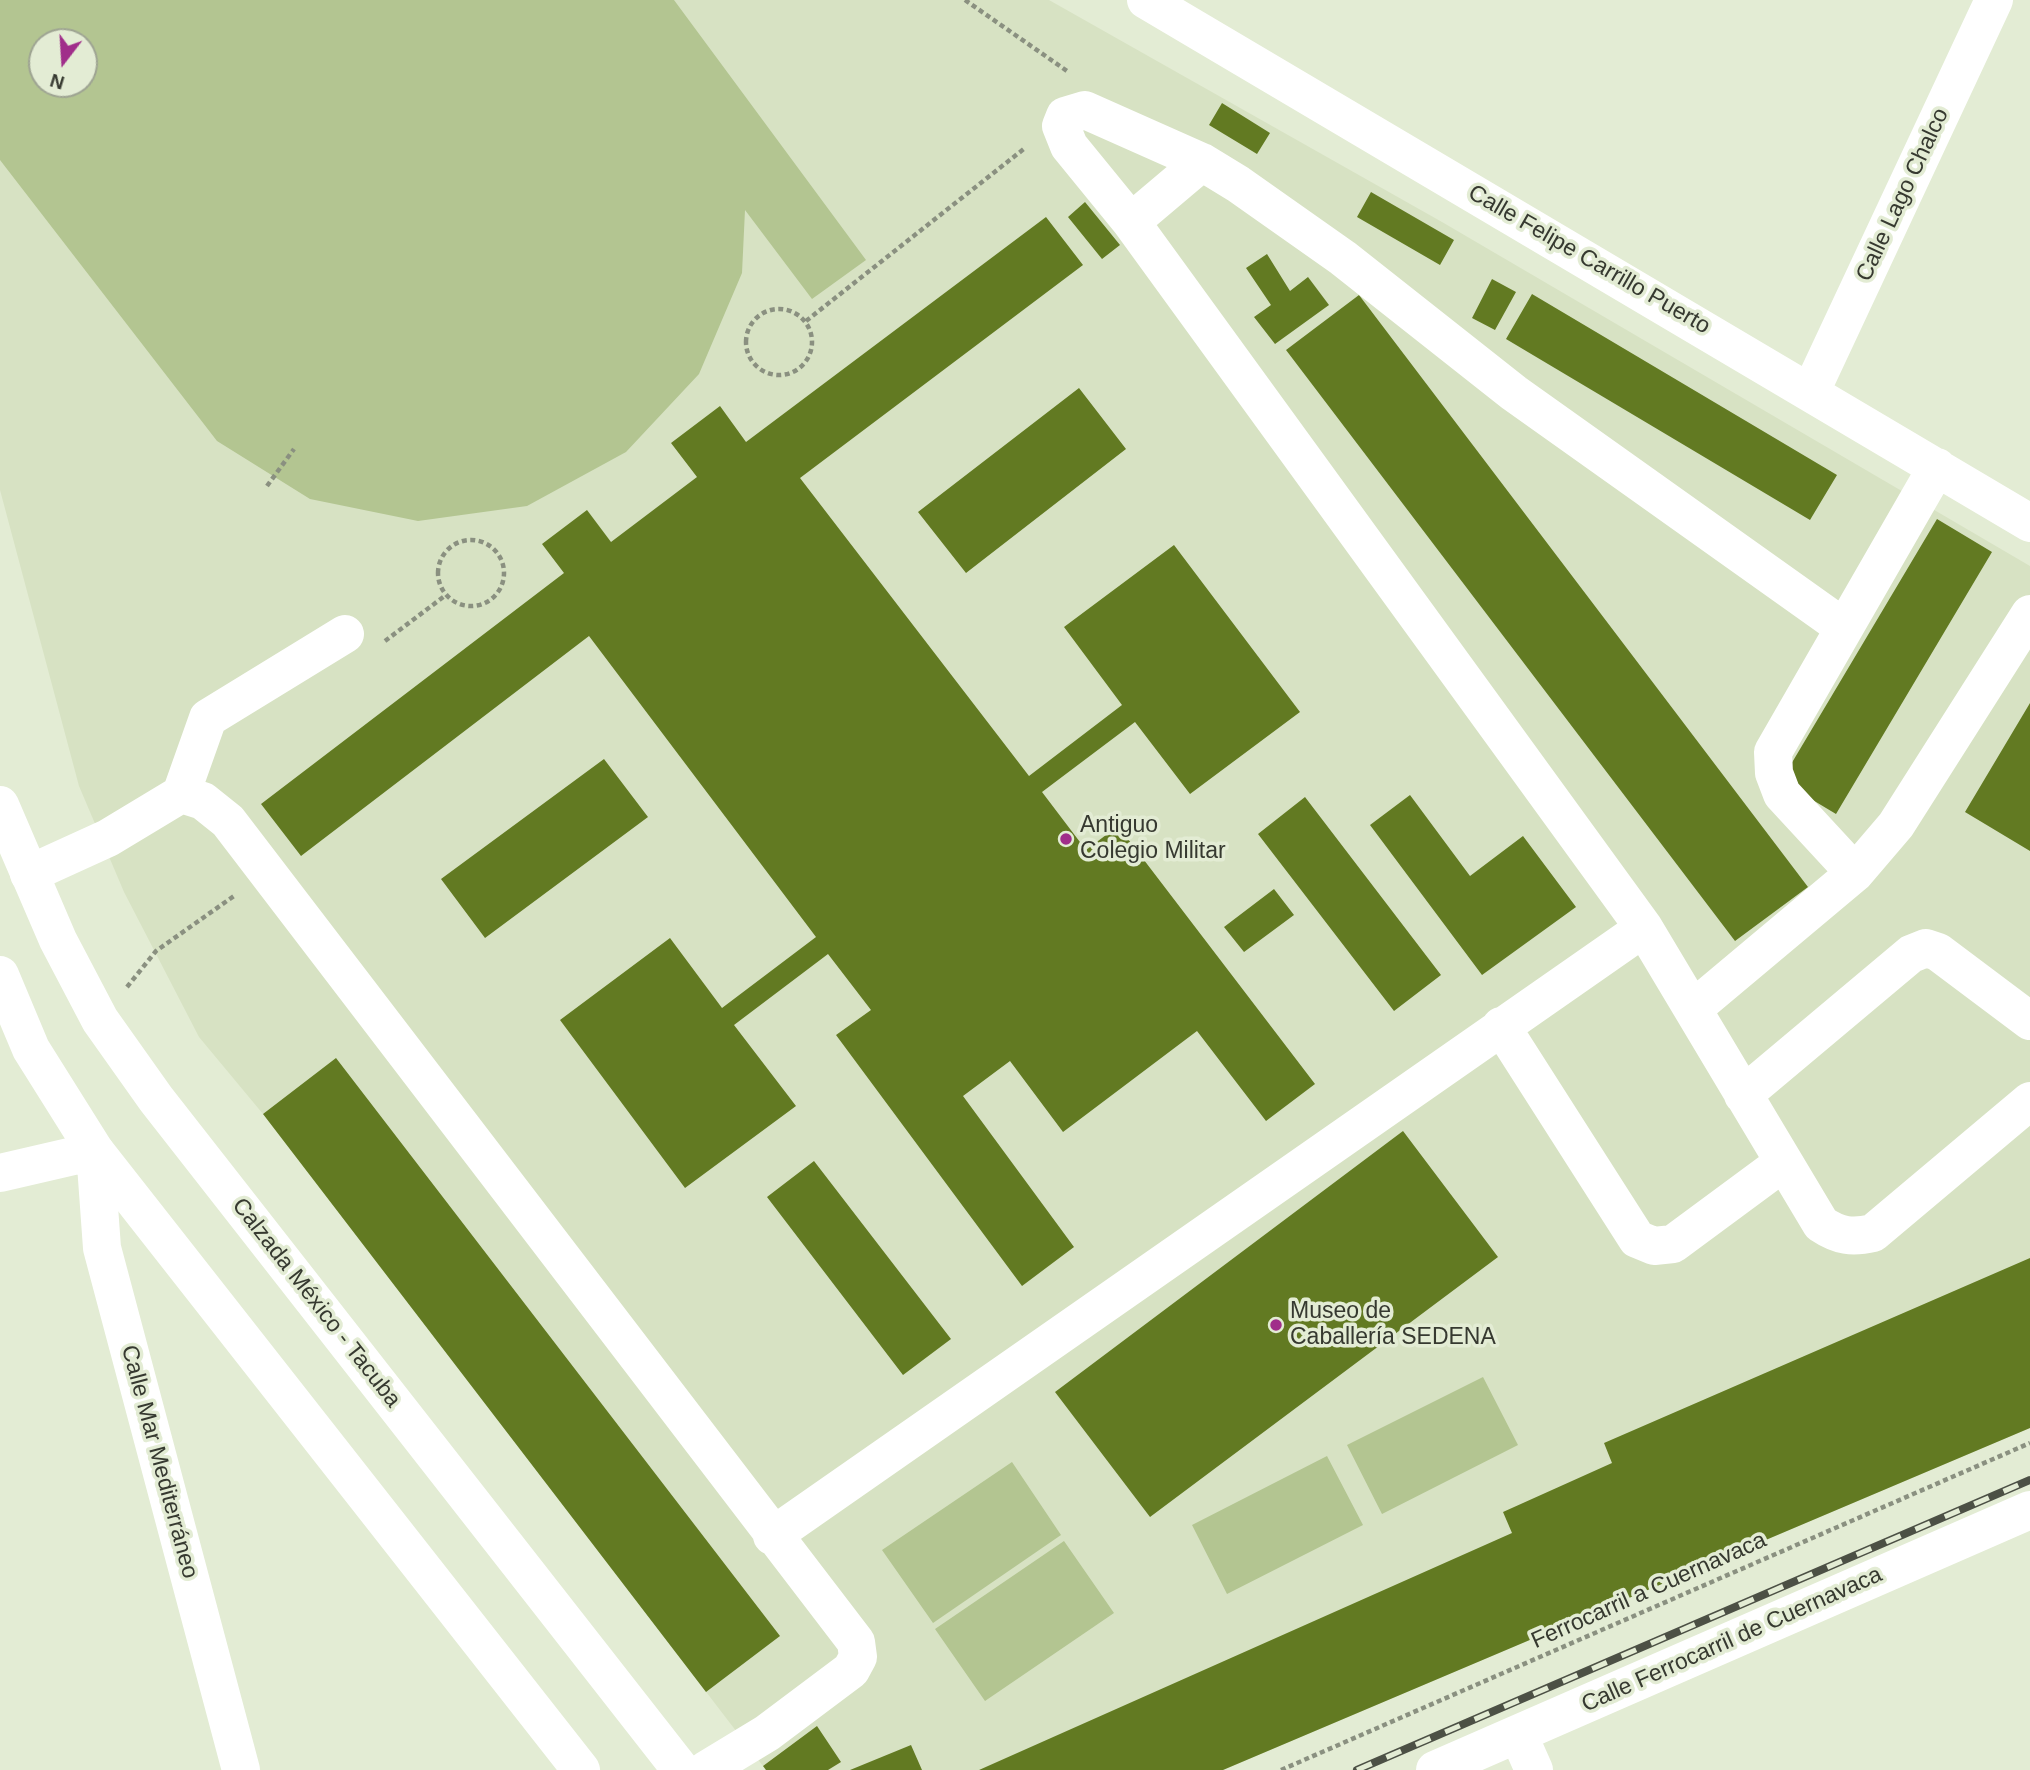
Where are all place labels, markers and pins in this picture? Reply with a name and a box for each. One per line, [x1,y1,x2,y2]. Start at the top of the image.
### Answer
place label: Antiguo Colegio Militar [1080,812,1226,866]
marker: Antiguo Colegio Militar [1058,831,1074,847]
place label: Museo de Caballería SEDENA [1290,1298,1496,1352]
marker: Museo de Caballería SEDENA [1268,1317,1284,1333]

